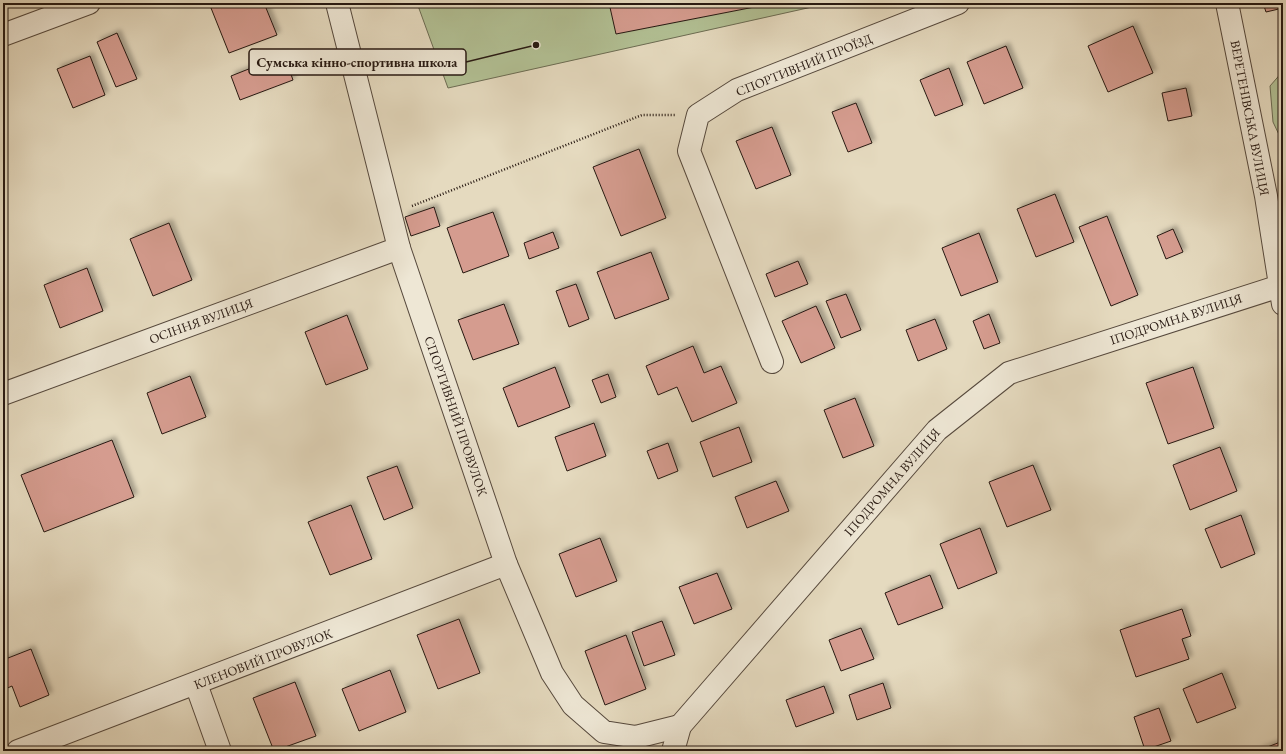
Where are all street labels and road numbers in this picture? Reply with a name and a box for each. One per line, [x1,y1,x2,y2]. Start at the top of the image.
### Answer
street label: СПОРТИВНИЙ ПРОЇЗД [733,30,875,100]
street label: ВЕРЕТЕНІВСЬКА ВУЛИЦЯ [1227,39,1273,197]
street label: ІПОДРОМНА ВУЛИЦЯ [1108,289,1245,348]
street label: ОСІННЯ ВУЛИЦЯ [147,294,256,348]
street label: СПОРТИВНИЙ ПРОВУЛОК [421,334,492,499]
street label: ІПОДРОМНА ВУЛИЦЯ [840,424,944,540]
street label: КЛЕНОВИЙ ПРОВУЛОК [191,625,335,693]

